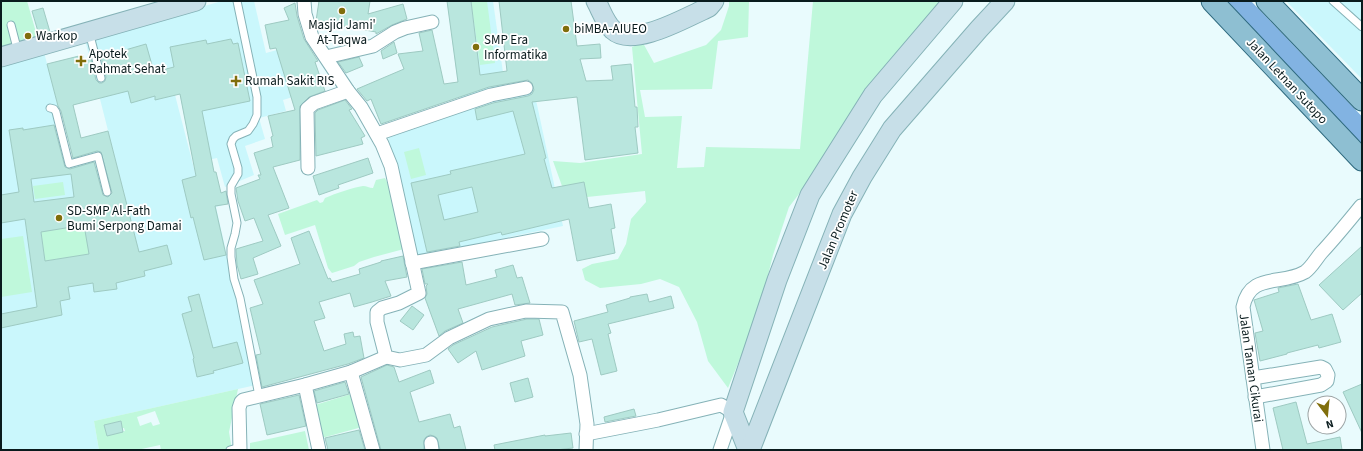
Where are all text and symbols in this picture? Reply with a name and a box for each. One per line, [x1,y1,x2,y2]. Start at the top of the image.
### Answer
marker: Masjid Jami' At-Taqwa [337,6,347,16]
place label: Masjid Jami' At-Taqwa [308,16,376,49]
place label: biMBA-AIUEO [574,20,647,38]
marker: biMBA-AIUEO [561,24,571,34]
place label: Warkop [36,27,78,45]
marker: Warkop [23,31,33,41]
place label: SMP Era Informatika [484,31,547,64]
street label: Jalan Letnan Sutopo [1242,34,1332,128]
marker: SMP Era Informatika [471,42,481,52]
place label: Apotek Rahmat Sehat [89,45,166,78]
marker: Apotek Rahmat Sehat [76,56,86,66]
place label: Rumah Sakit RIS [245,72,334,90]
marker: Rumah Sakit RIS [230,75,242,87]
street label: Jalan Promoter [813,187,863,272]
place label: SD-SMP Al-Fath Bumi Serpong Damai [67,202,182,235]
marker: SD-SMP Al-Fath Bumi Serpong Damai [54,213,64,223]
street label: Jalan Taman Cikurai [1234,312,1268,424]
north arrow [1307,395,1347,435]
text: N [1324,416,1335,432]

